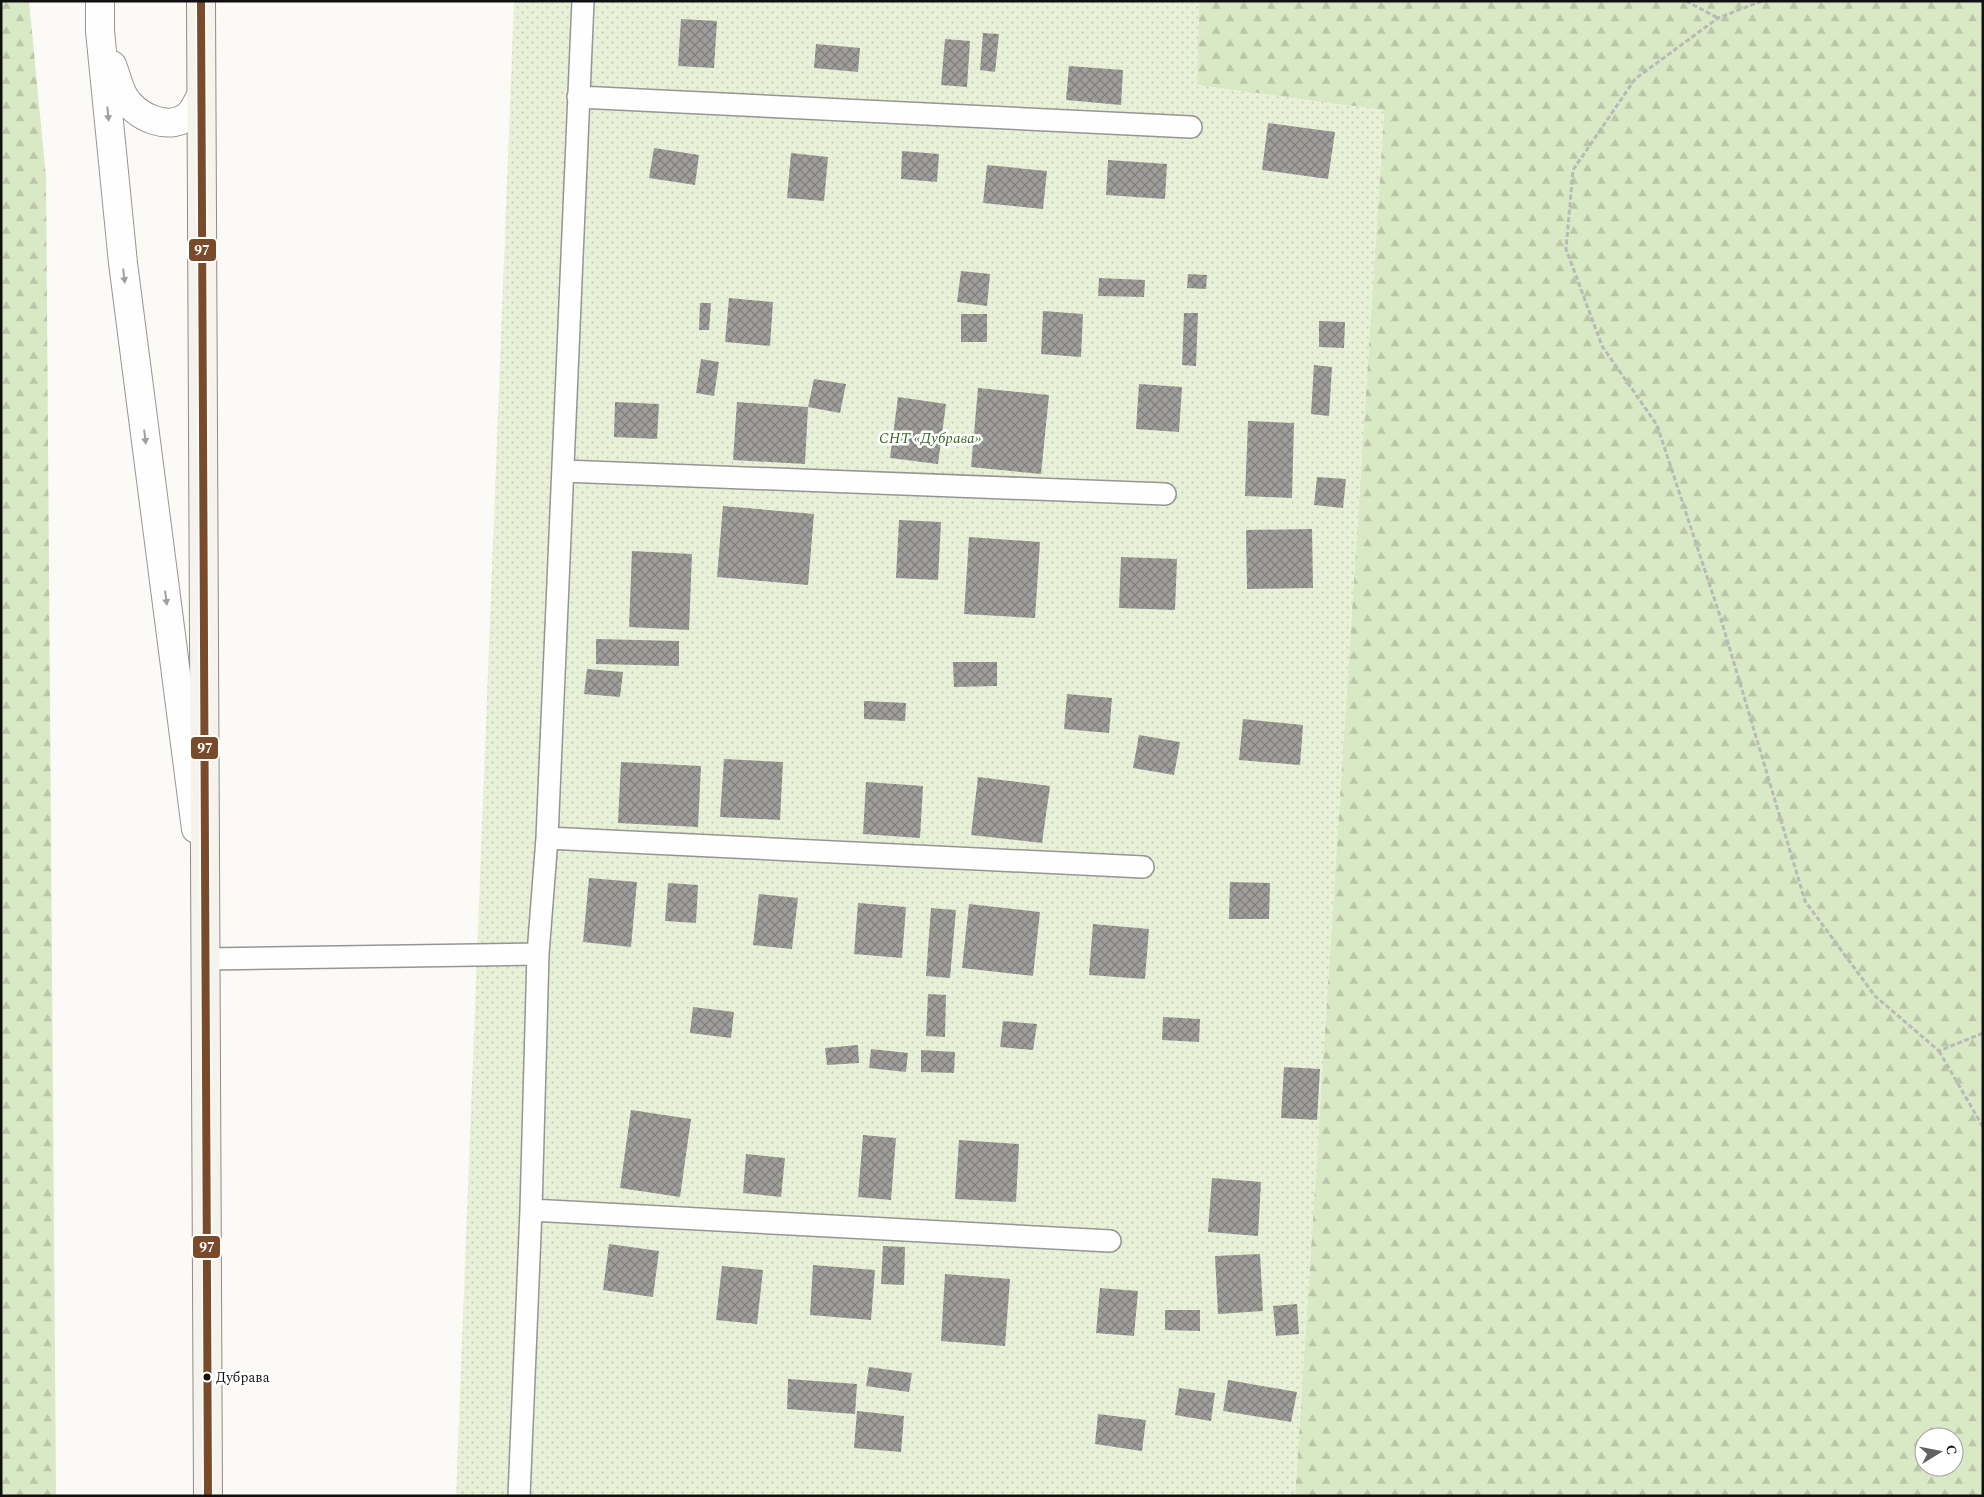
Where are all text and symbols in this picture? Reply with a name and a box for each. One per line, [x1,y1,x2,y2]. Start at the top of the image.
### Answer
one-way arrow [104,107,112,123]
line badge: 97 [188,238,217,262]
text: 97 [194,240,210,261]
one-way arrow [120,268,128,284]
park label: СНТ «Дубрава» [879,427,982,450]
one-way arrow [141,429,149,445]
one-way arrow [162,591,170,607]
line badge: 97 [190,736,219,760]
text: 97 [197,738,213,759]
line badge: 97 [192,1235,221,1259]
text: 97 [199,1237,215,1258]
place label: Дубрава [216,1367,270,1388]
marker: Дубрава [202,1372,212,1382]
north arrow [1914,1427,1964,1477]
text: С [1940,1443,1963,1457]

